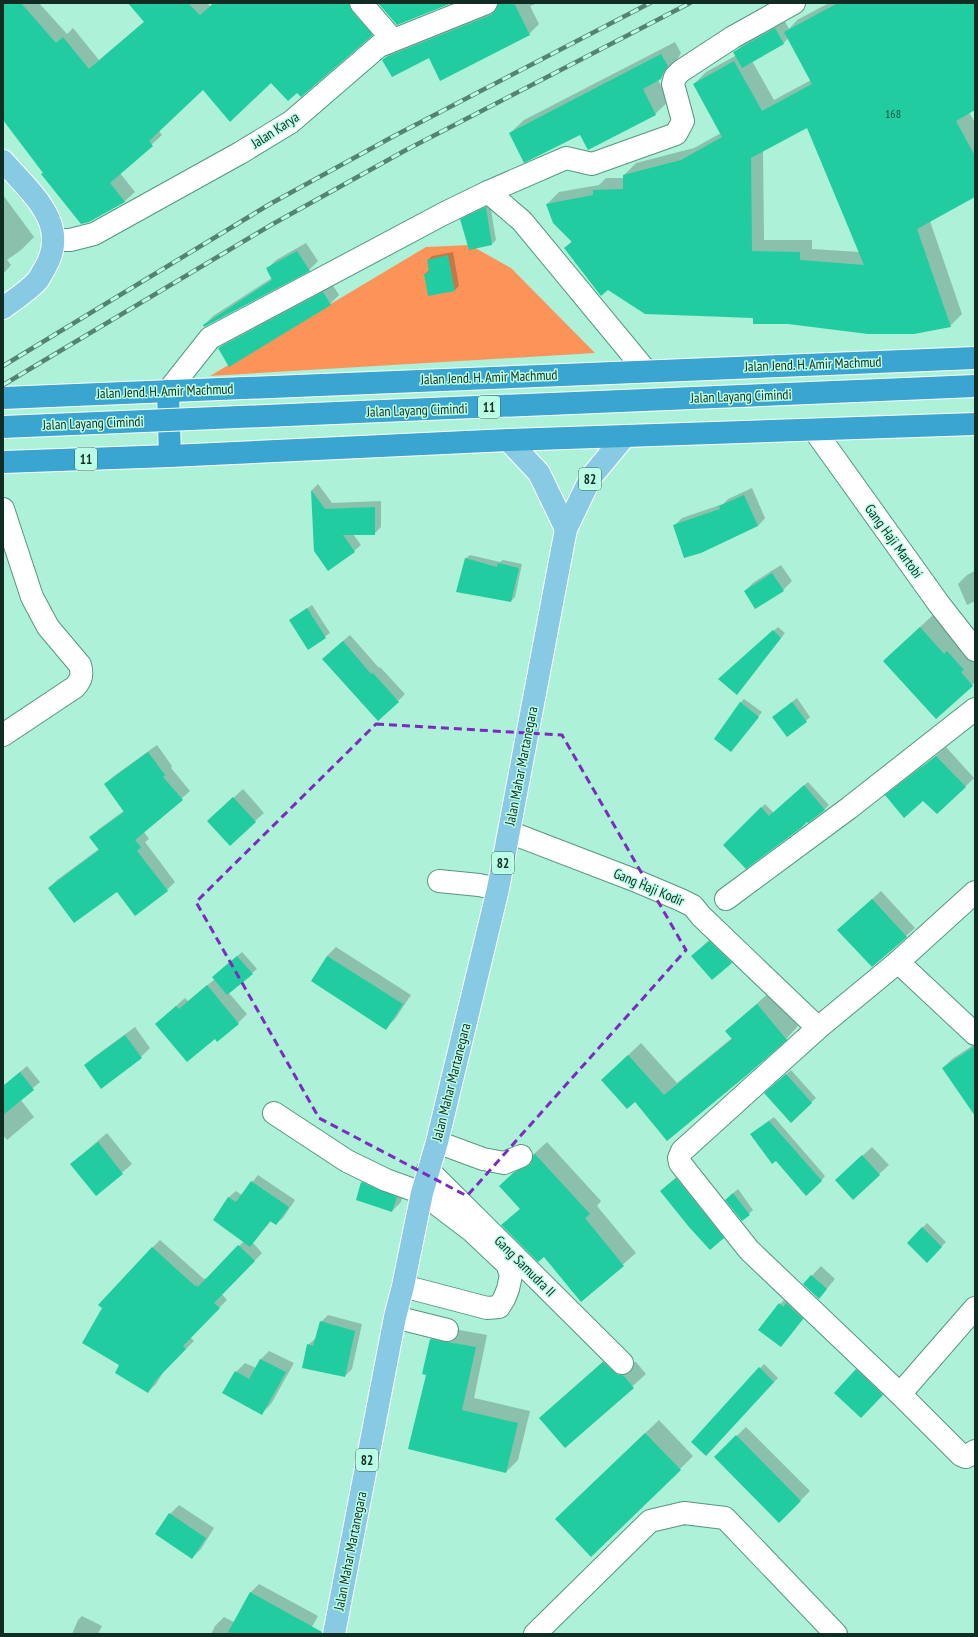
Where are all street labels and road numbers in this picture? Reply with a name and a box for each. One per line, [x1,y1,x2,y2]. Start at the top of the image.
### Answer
street label: Jalan Karya [247,108,302,153]
street label: Jalan Jend. H. Amir Machmud [743,353,882,375]
street label: Jalan Jend. H. Amir Machmud [419,366,558,388]
street label: Jalan Jend. H. Amir Machmud [95,380,234,402]
street label: Jalan Layang Cimindi [689,385,792,407]
road number: 11 [478,396,500,418]
street label: Jalan Layang Cimindi [365,399,468,421]
street label: Jalan Layang Cimindi [41,412,144,434]
road number: 11 [75,448,97,470]
road number: 82 [579,468,601,490]
street label: Gang Haji Martobi [861,500,927,582]
street label: Jalan Mahar Martanegara [500,705,541,828]
road number: 82 [492,852,514,874]
street label: Gang Haji Kodir [611,864,687,910]
street label: Jalan Mahar Martanegara [427,1021,474,1144]
street label: Gang Samudra II [491,1232,559,1300]
road number: 82 [356,1449,378,1471]
street label: Jalan Mahar Martanegara [329,1490,370,1613]

